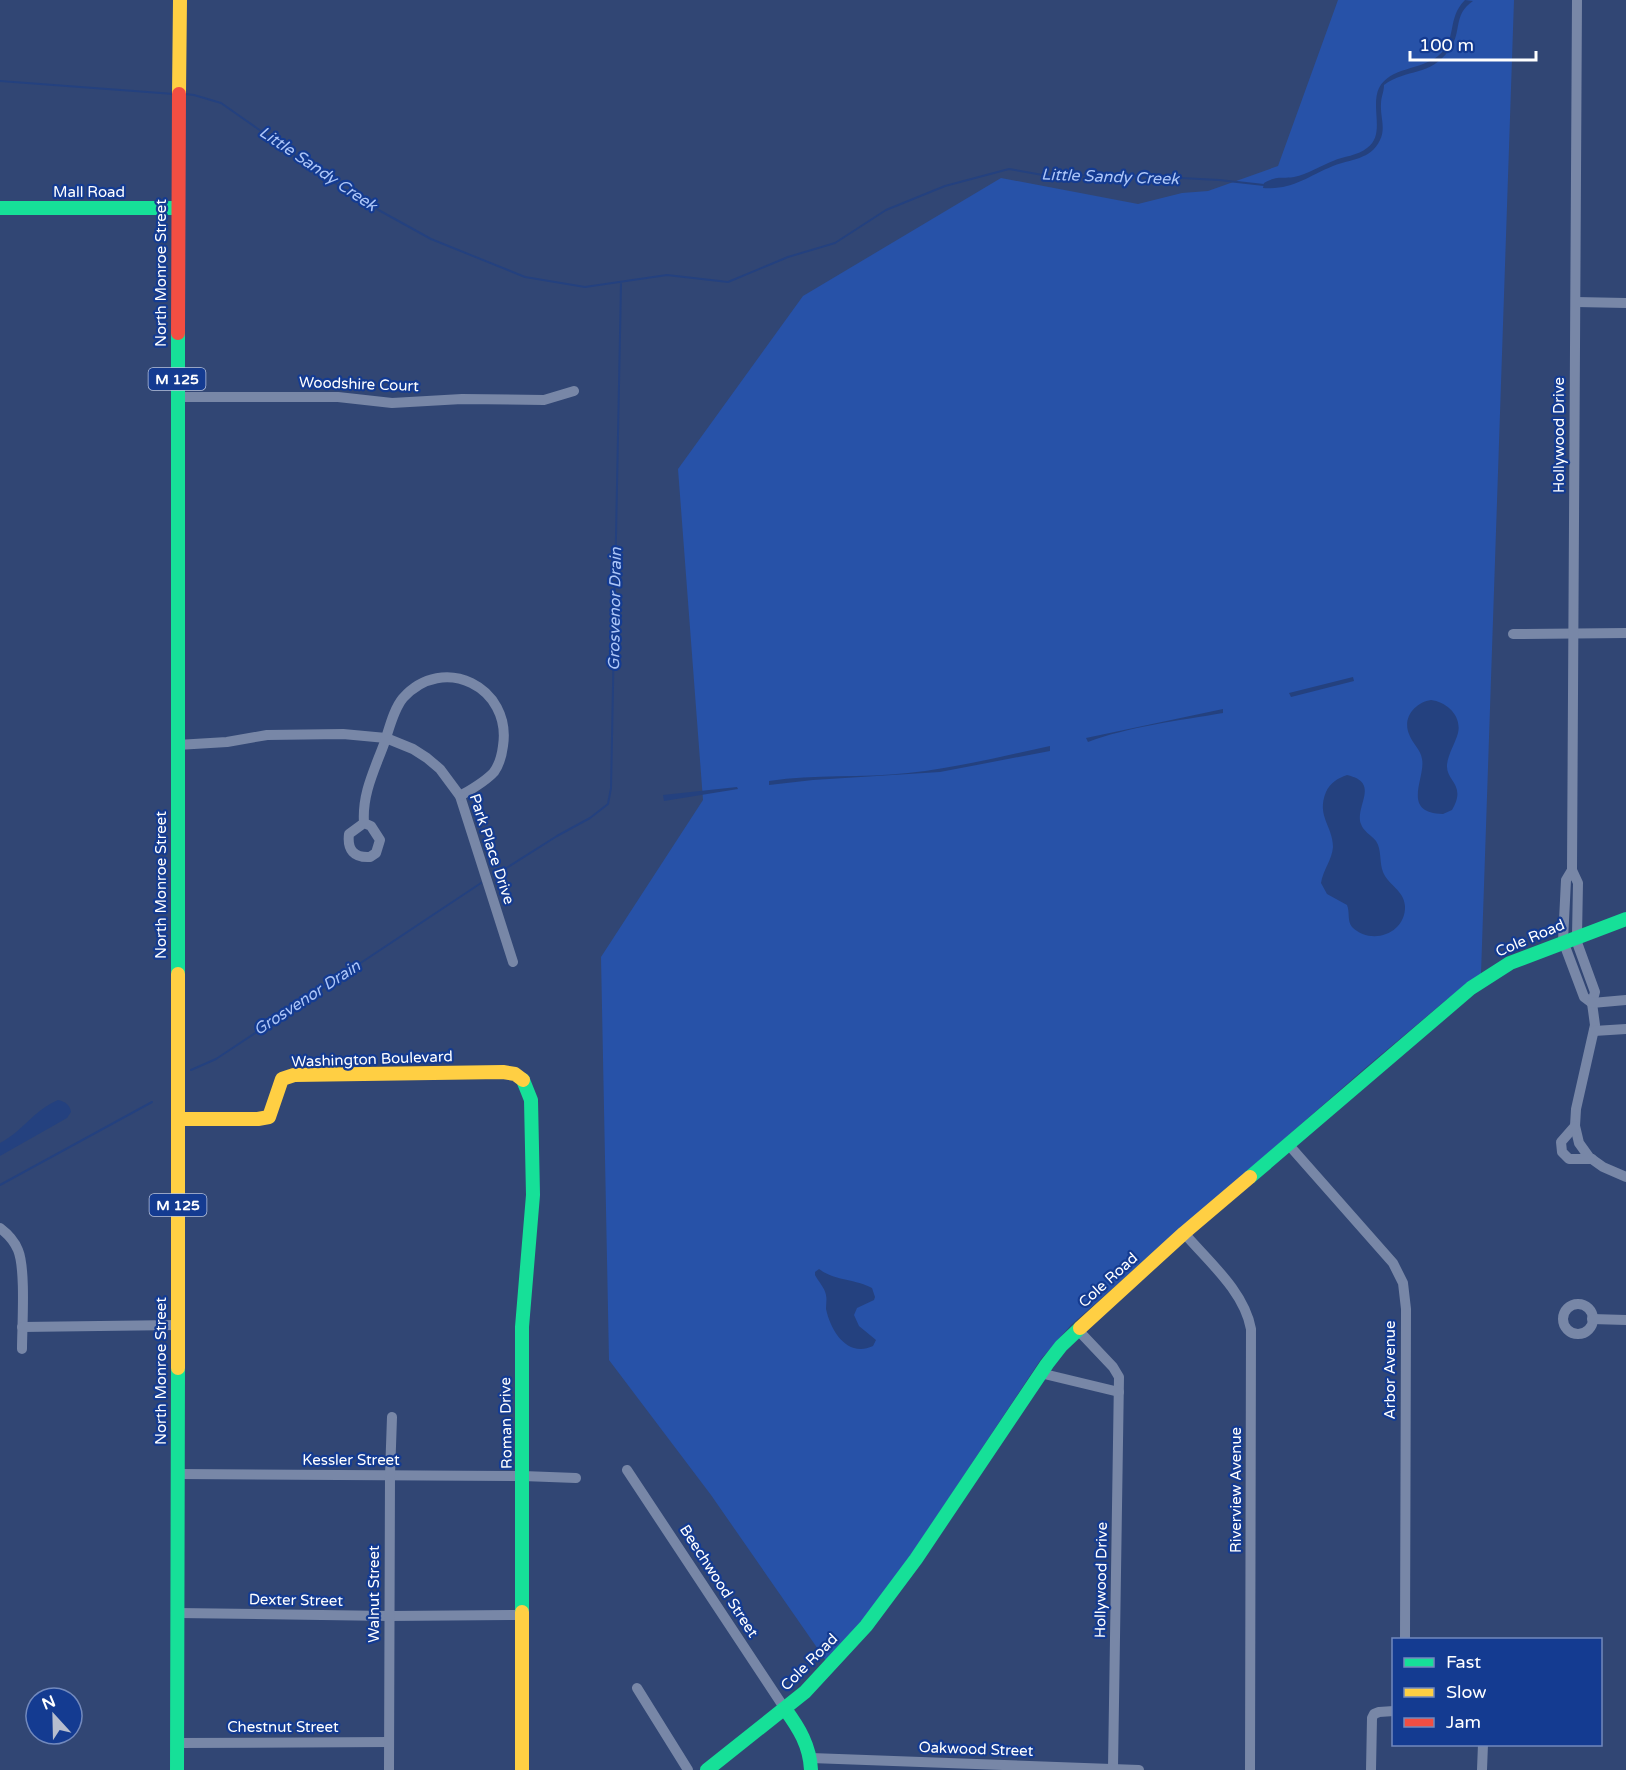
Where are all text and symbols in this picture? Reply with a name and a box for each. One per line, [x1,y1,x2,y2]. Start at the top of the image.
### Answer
scale bar [1410,24,1536,62]
text: 100 m [1419,34,1474,56]
water label: Little Sandy Creek [255,122,382,217]
water label: Little Sandy Creek [1041,165,1180,189]
street label: Mall Road [53,183,125,201]
street label: North Monroe Street [152,199,170,347]
road number: M 125 [148,368,206,390]
street label: Woodshire Court [299,373,420,395]
street label: Hollywood Drive [1550,377,1568,493]
water label: Grosvenor Drain [604,546,626,671]
street label: Park Place Drive [466,791,518,907]
street label: North Monroe Street [152,811,170,959]
street label: Cole Road [1493,915,1567,961]
water label: Grosvenor Drain [250,955,365,1040]
street label: Washington Boulevard [291,1047,453,1071]
road number: M 125 [150,1194,207,1216]
street label: Cole Road [1075,1249,1141,1311]
street label: North Monroe Street [152,1297,170,1445]
street label: Arbor Avenue [1381,1321,1399,1419]
street label: Roman Drive [496,1377,516,1469]
street label: Riverview Avenue [1227,1427,1245,1553]
street label: Kessler Street [302,1451,400,1469]
street label: Beechwood Street [676,1521,762,1641]
street label: Hollywood Drive [1091,1522,1111,1638]
street label: Walnut Street [365,1545,383,1643]
street label: Dexter Street [249,1590,343,1610]
street label: Cole Road [777,1630,841,1694]
legend [1392,1638,1602,1746]
text: Fast [1446,1651,1481,1673]
text: Slow [1446,1681,1487,1703]
north arrow [24,1686,84,1746]
text: N [39,1691,58,1715]
text: Jam [1446,1711,1481,1733]
street label: Chestnut Street [227,1718,339,1736]
street label: Oakwood Street [918,1738,1034,1760]

